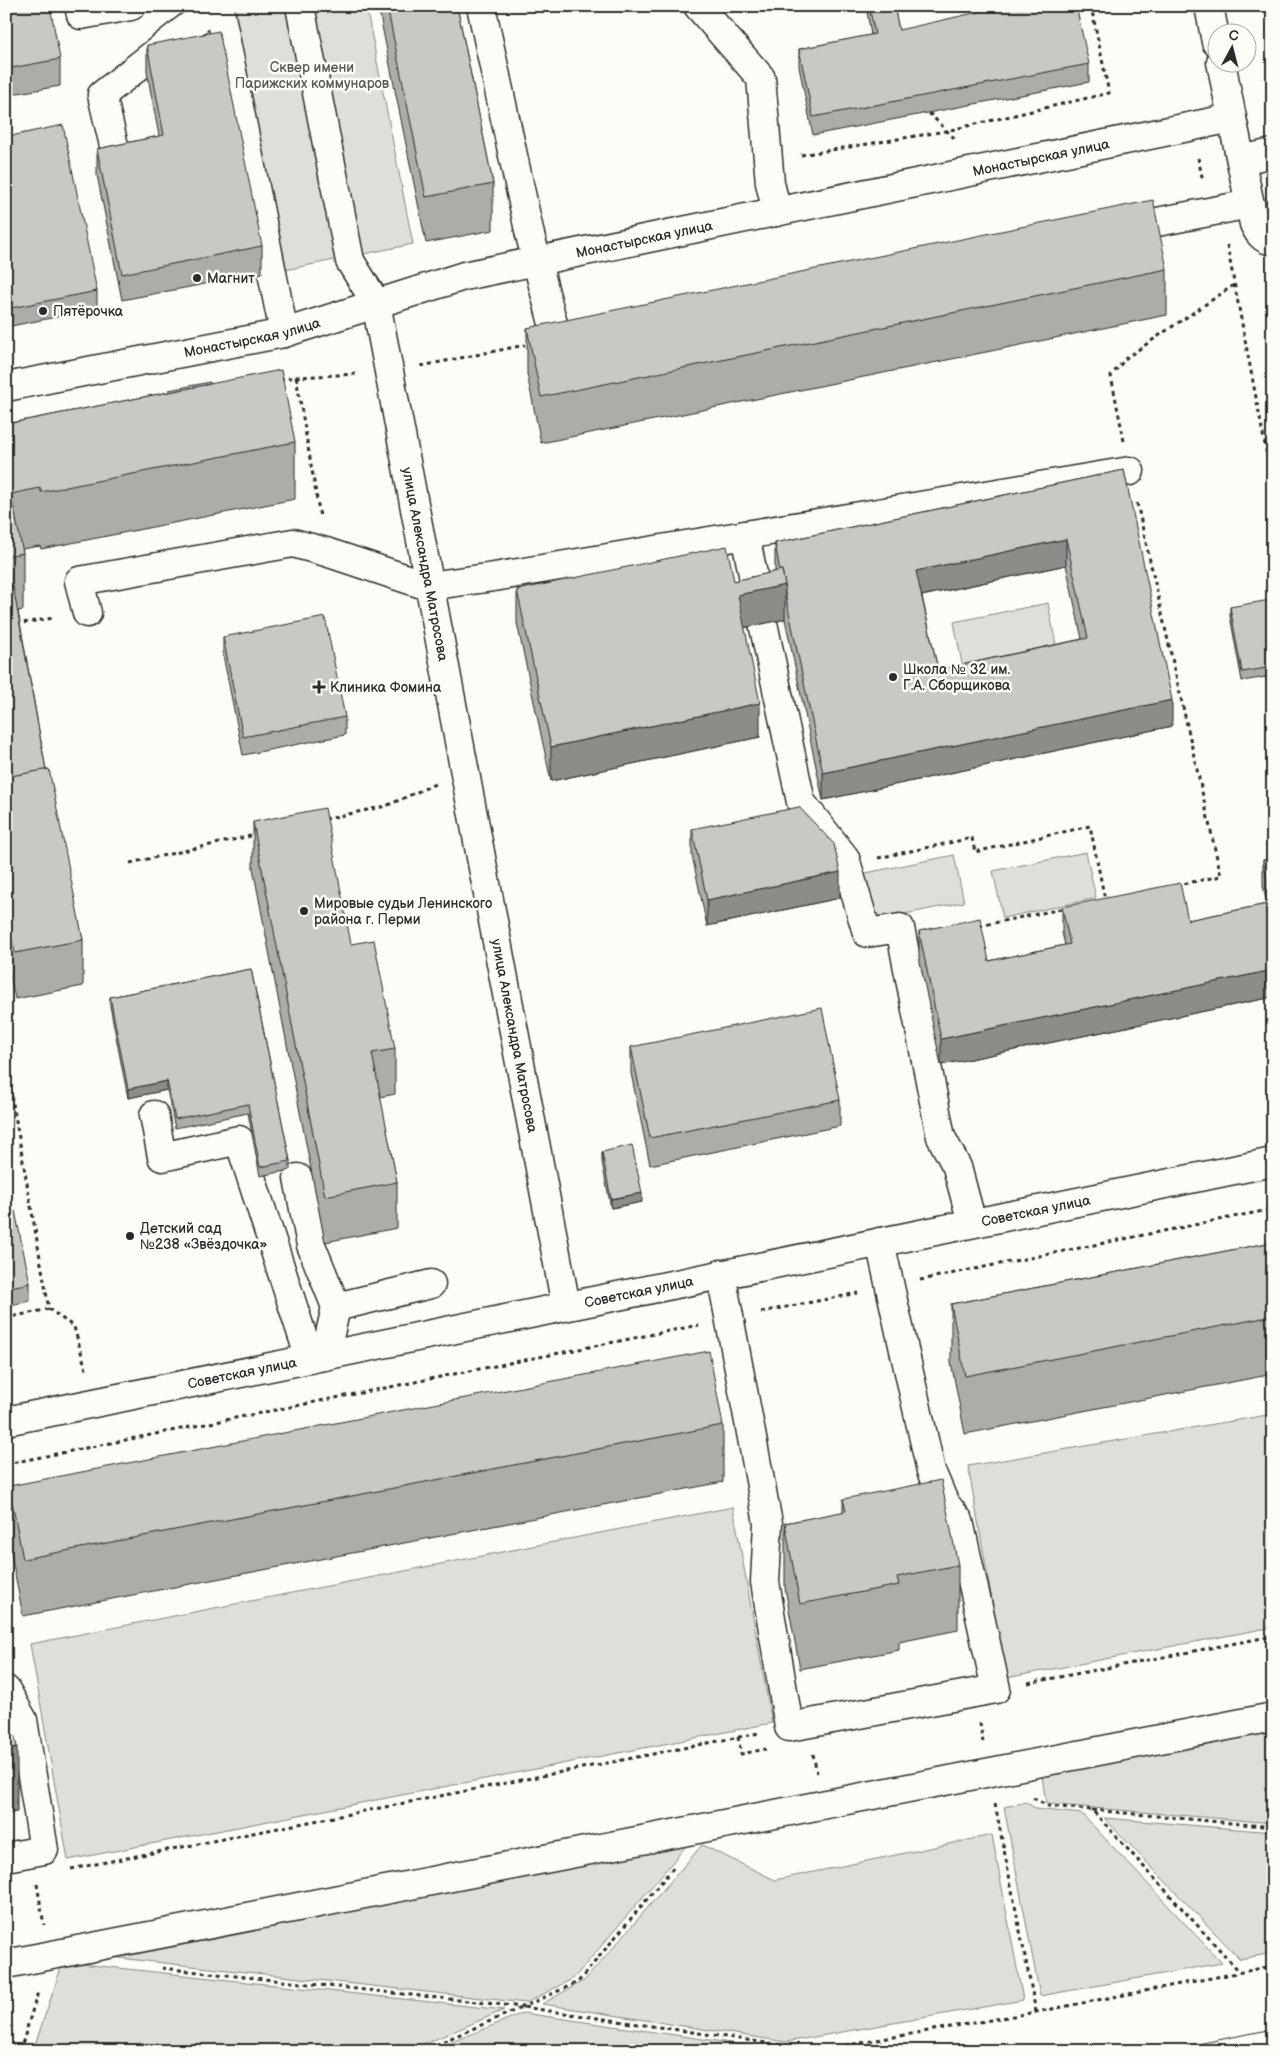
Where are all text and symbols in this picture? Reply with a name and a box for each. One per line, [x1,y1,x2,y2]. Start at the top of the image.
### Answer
north arrow [1206,22,1256,72]
text: С [1228,27,1240,45]
park label: Сквер имени Парижских коммунаров [235,59,390,92]
street label: Монастырская улица [971,135,1112,180]
street label: Монастырская улица [574,217,715,262]
place label: Магнит [207,270,255,287]
marker: Магнит [191,272,203,284]
place label: Пятёрочка [53,303,124,320]
marker: Пятёрочка [37,305,49,317]
street label: Монастырская улица [182,314,323,361]
street label: улица Александра Матросова [398,466,452,663]
place label: Школа № 32 им. Г.А. Сборщикова [903,661,1011,694]
marker: Школа № 32 им. Г.А. Сборщикова [887,671,899,683]
place label: Клиника Фомина [330,679,442,696]
marker: Клиника Фомина [312,680,326,694]
place label: Мировые судьи Ленинского района г. Перми [314,895,492,928]
marker: Мировые судьи Ленинского района г. Перми [298,905,310,917]
street label: улица Александра Матросова [488,937,541,1135]
street label: Советская улица [980,1191,1093,1230]
place label: Детский сад №238 «Звёздочка» [140,1220,267,1253]
marker: Детский сад №238 «Звёздочка» [124,1230,136,1242]
street label: Советская улица [583,1273,696,1312]
street label: Советская улица [186,1354,299,1393]

